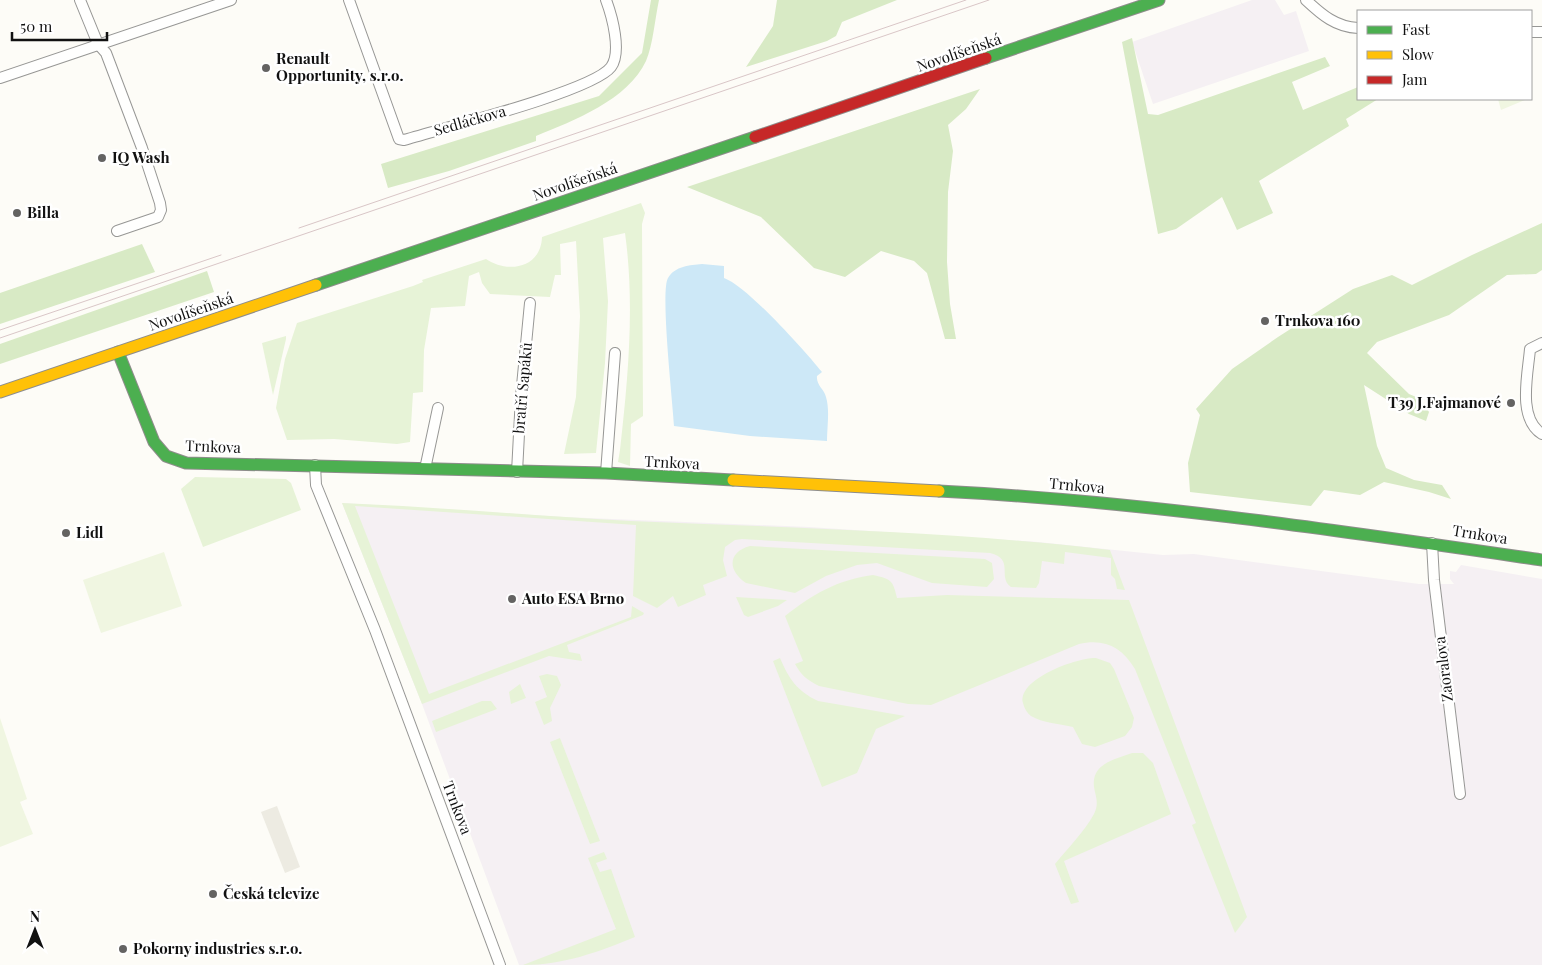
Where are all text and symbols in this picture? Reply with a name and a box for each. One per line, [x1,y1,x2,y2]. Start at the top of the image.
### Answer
scale bar [12,10,108,42]
legend [1357,10,1532,100]
text: 50 m [20,16,53,36]
text: Fast [1402,19,1431,39]
street label: Novolíšeňská [914,28,1004,76]
text: Slow [1402,44,1434,64]
place label: Renault Opportunity, s.r.o. [276,48,404,85]
marker: Renault Opportunity, s.r.o. [260,62,272,74]
text: Jam [1401,69,1428,89]
street label: Sedláčkova [431,100,509,140]
place label: IQ Wash [112,147,170,167]
marker: IQ Wash [96,152,108,164]
street label: Novolíšeňská [530,157,620,205]
place label: Billa [27,202,59,222]
marker: Billa [11,207,23,219]
street label: Novolíšeňská [146,287,236,335]
place label: Trnkova 160 [1275,310,1360,330]
marker: Trnkova 160 [1259,315,1271,327]
street label: bratří Sapáků [508,341,536,434]
place label: T39 J.Fajmanové [1388,392,1501,412]
marker: T39 J.Fajmanové [1505,397,1517,409]
street label: Trnkova [185,435,242,457]
street label: Trnkova [644,451,701,473]
street label: Trnkova [1049,473,1106,497]
street label: Trnkova [1451,520,1510,548]
place label: Lidl [76,522,104,542]
marker: Lidl [60,527,72,539]
place label: Auto ESA Brno [521,588,624,608]
marker: Auto ESA Brno [506,593,518,605]
street label: Zaoralova [1429,635,1457,703]
street label: Trnkova [439,778,477,838]
place label: Česká televize [223,883,320,903]
marker: Česká televize [207,888,219,900]
north arrow [10,905,60,955]
text: N [30,907,40,926]
place label: Pokorny industries s.r.o. [133,938,302,958]
marker: Pokorny industries s.r.o. [117,943,129,955]

